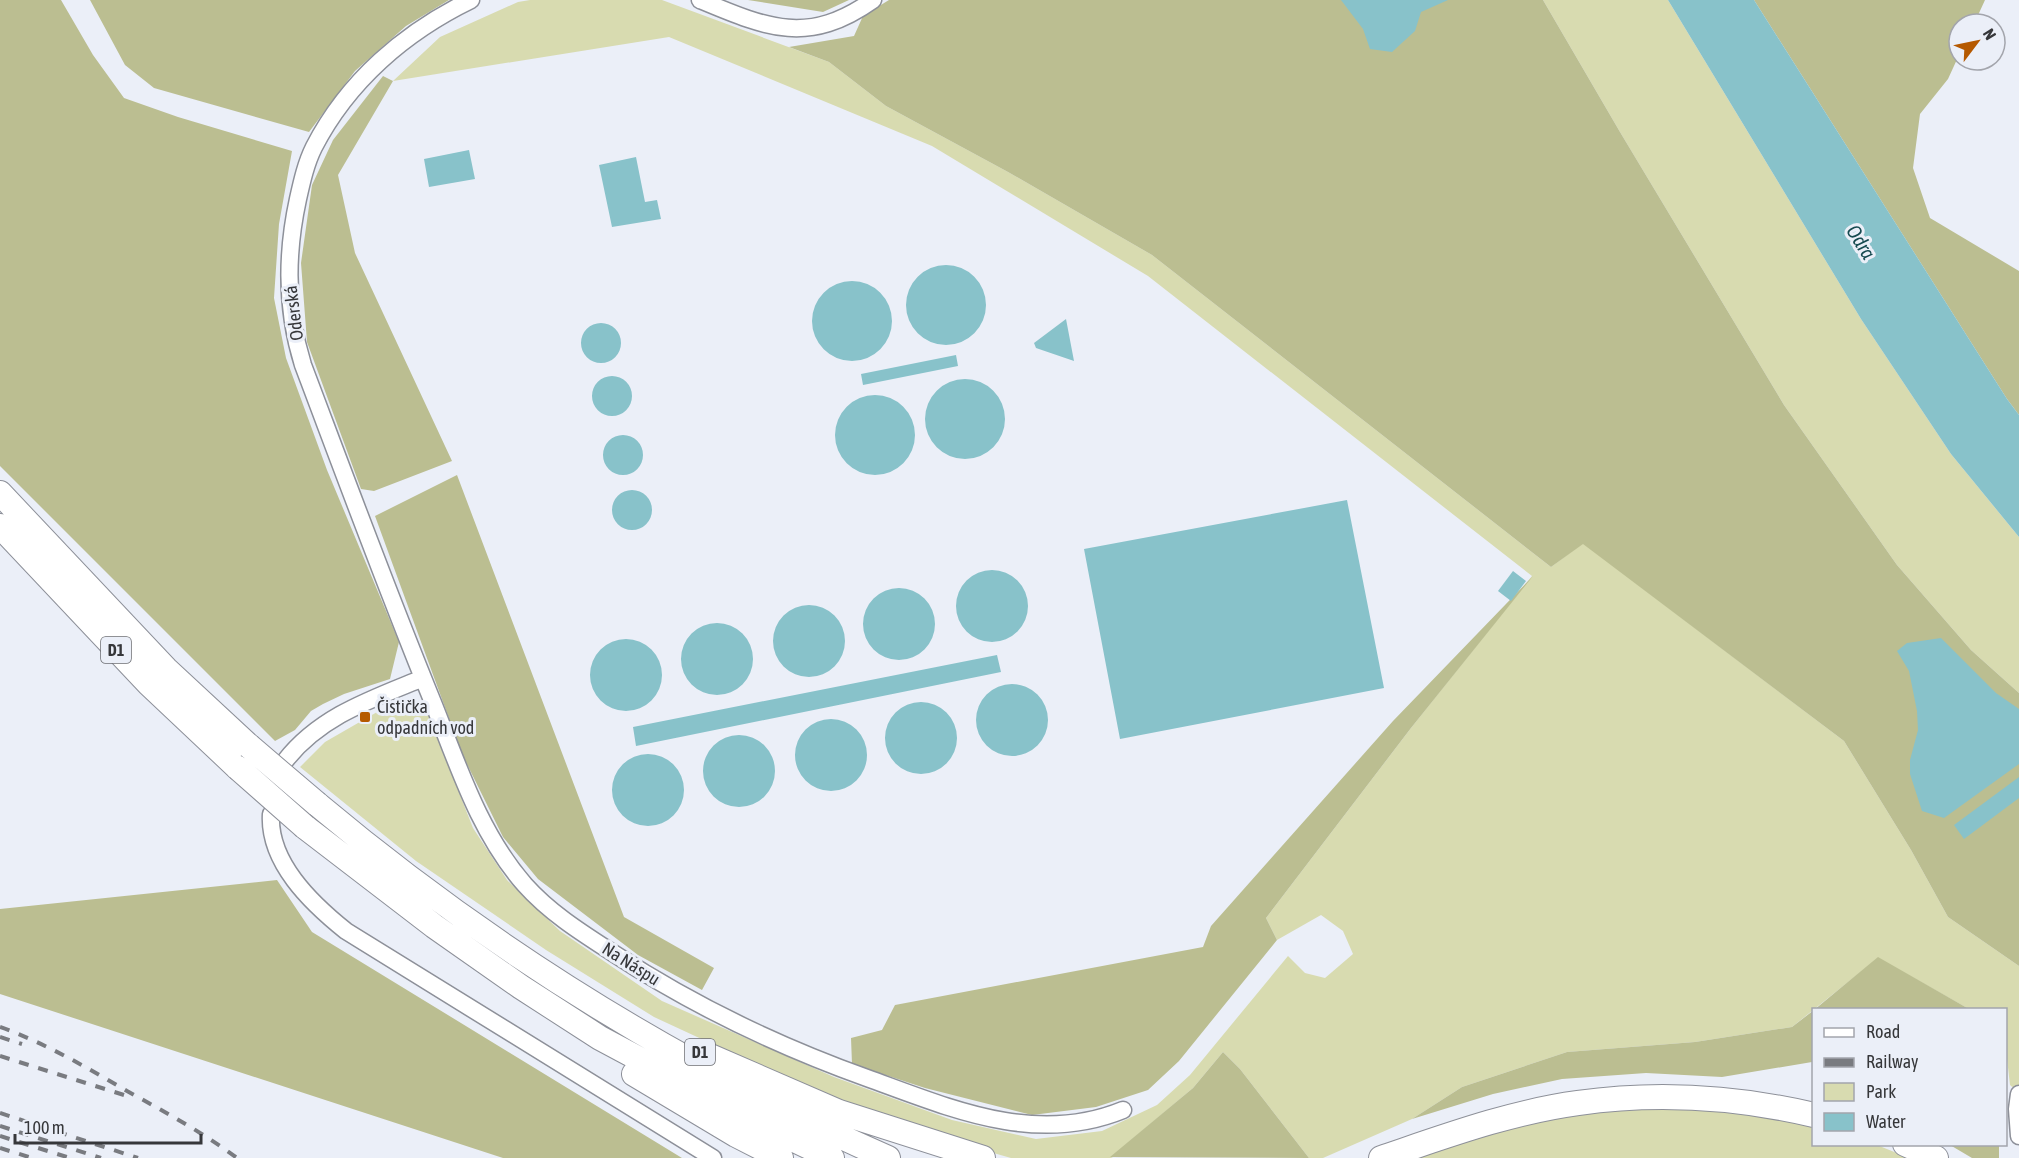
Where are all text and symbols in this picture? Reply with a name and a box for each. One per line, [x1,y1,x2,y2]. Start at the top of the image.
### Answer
north arrow [1947,12,2007,72]
text: N [1980,25,2000,43]
water label: Odra [1842,220,1881,263]
street label: Oderská [280,284,307,342]
road number: D1 [101,637,131,663]
place label: Čistička odpadních vod [377,696,474,738]
marker: Čistička odpadních vod [358,710,372,724]
street label: Na Náspu [599,938,664,989]
legend [1812,1008,2007,1146]
text: Road [1866,1021,1900,1042]
road number: D1 [685,1039,715,1065]
text: Railway [1866,1051,1918,1072]
text: Park [1866,1081,1896,1102]
scale bar [15,1107,201,1145]
text: Water [1866,1111,1906,1132]
text: 100 m [24,1117,65,1138]

